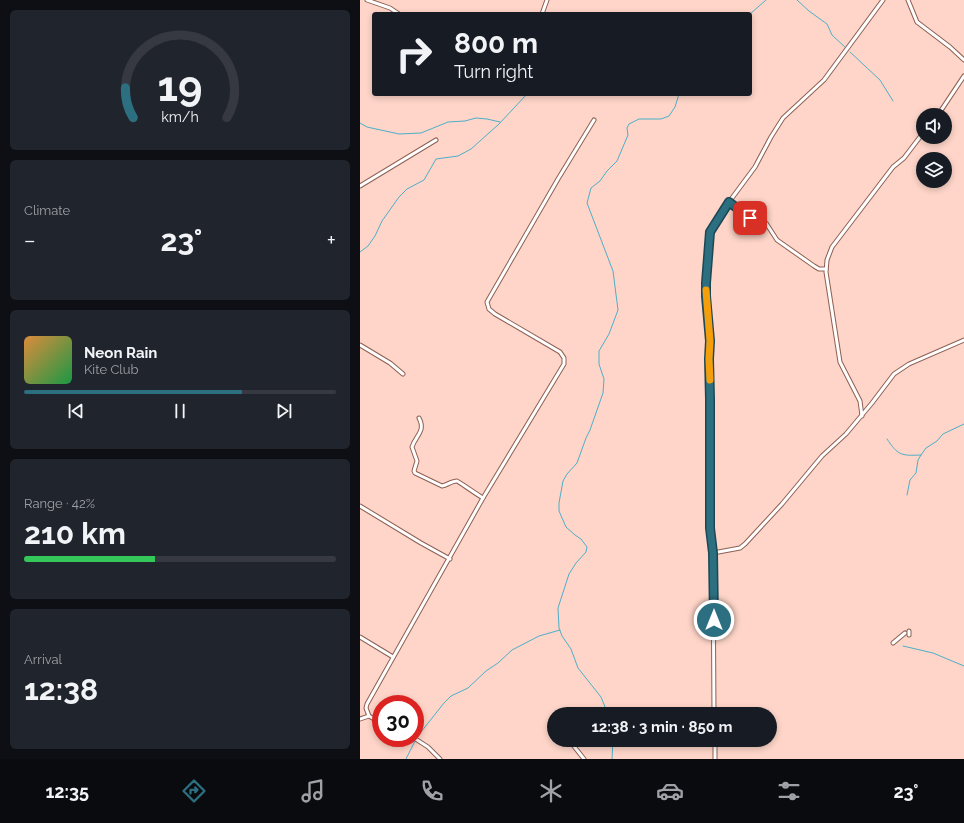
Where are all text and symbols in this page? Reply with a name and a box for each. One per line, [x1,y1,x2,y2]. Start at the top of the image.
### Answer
text: 800 m [454,27,538,60]
icon: right [388,28,440,80]
text: Turn right [454,61,533,82]
text: 19 [157,62,203,111]
text: km/h [161,108,199,124]
map controls [916,108,952,188]
button: sound [916,108,952,144]
button: layers [916,152,952,188]
pin [733,201,767,235]
text: Climate [24,203,70,218]
icon: arrive [739,207,761,229]
text: 23° [160,223,202,258]
text: − [24,227,36,253]
text: + [327,227,336,253]
text: Neon Rain [84,344,157,362]
text: Kite Club [84,362,139,377]
icon: previous [65,400,87,422]
icon: pause [169,400,191,422]
icon: next [273,400,295,422]
text: Range · 42% [24,496,95,511]
text: 210 km [24,516,126,551]
position arrow [693,599,735,641]
text: Arrival [24,652,62,667]
text: 12:38 [24,672,98,707]
speed limit sign: 30 [372,695,424,747]
text: 12:38 · 3 min · 850 m [591,718,733,736]
icon: directions [180,777,208,805]
icon: music [299,777,327,805]
icon: phone [418,777,446,805]
icon: climate [537,777,565,805]
icon: car [656,777,684,805]
icon: filters [775,777,803,805]
text: 12:35 [45,781,89,802]
text: 23° [893,781,918,802]

